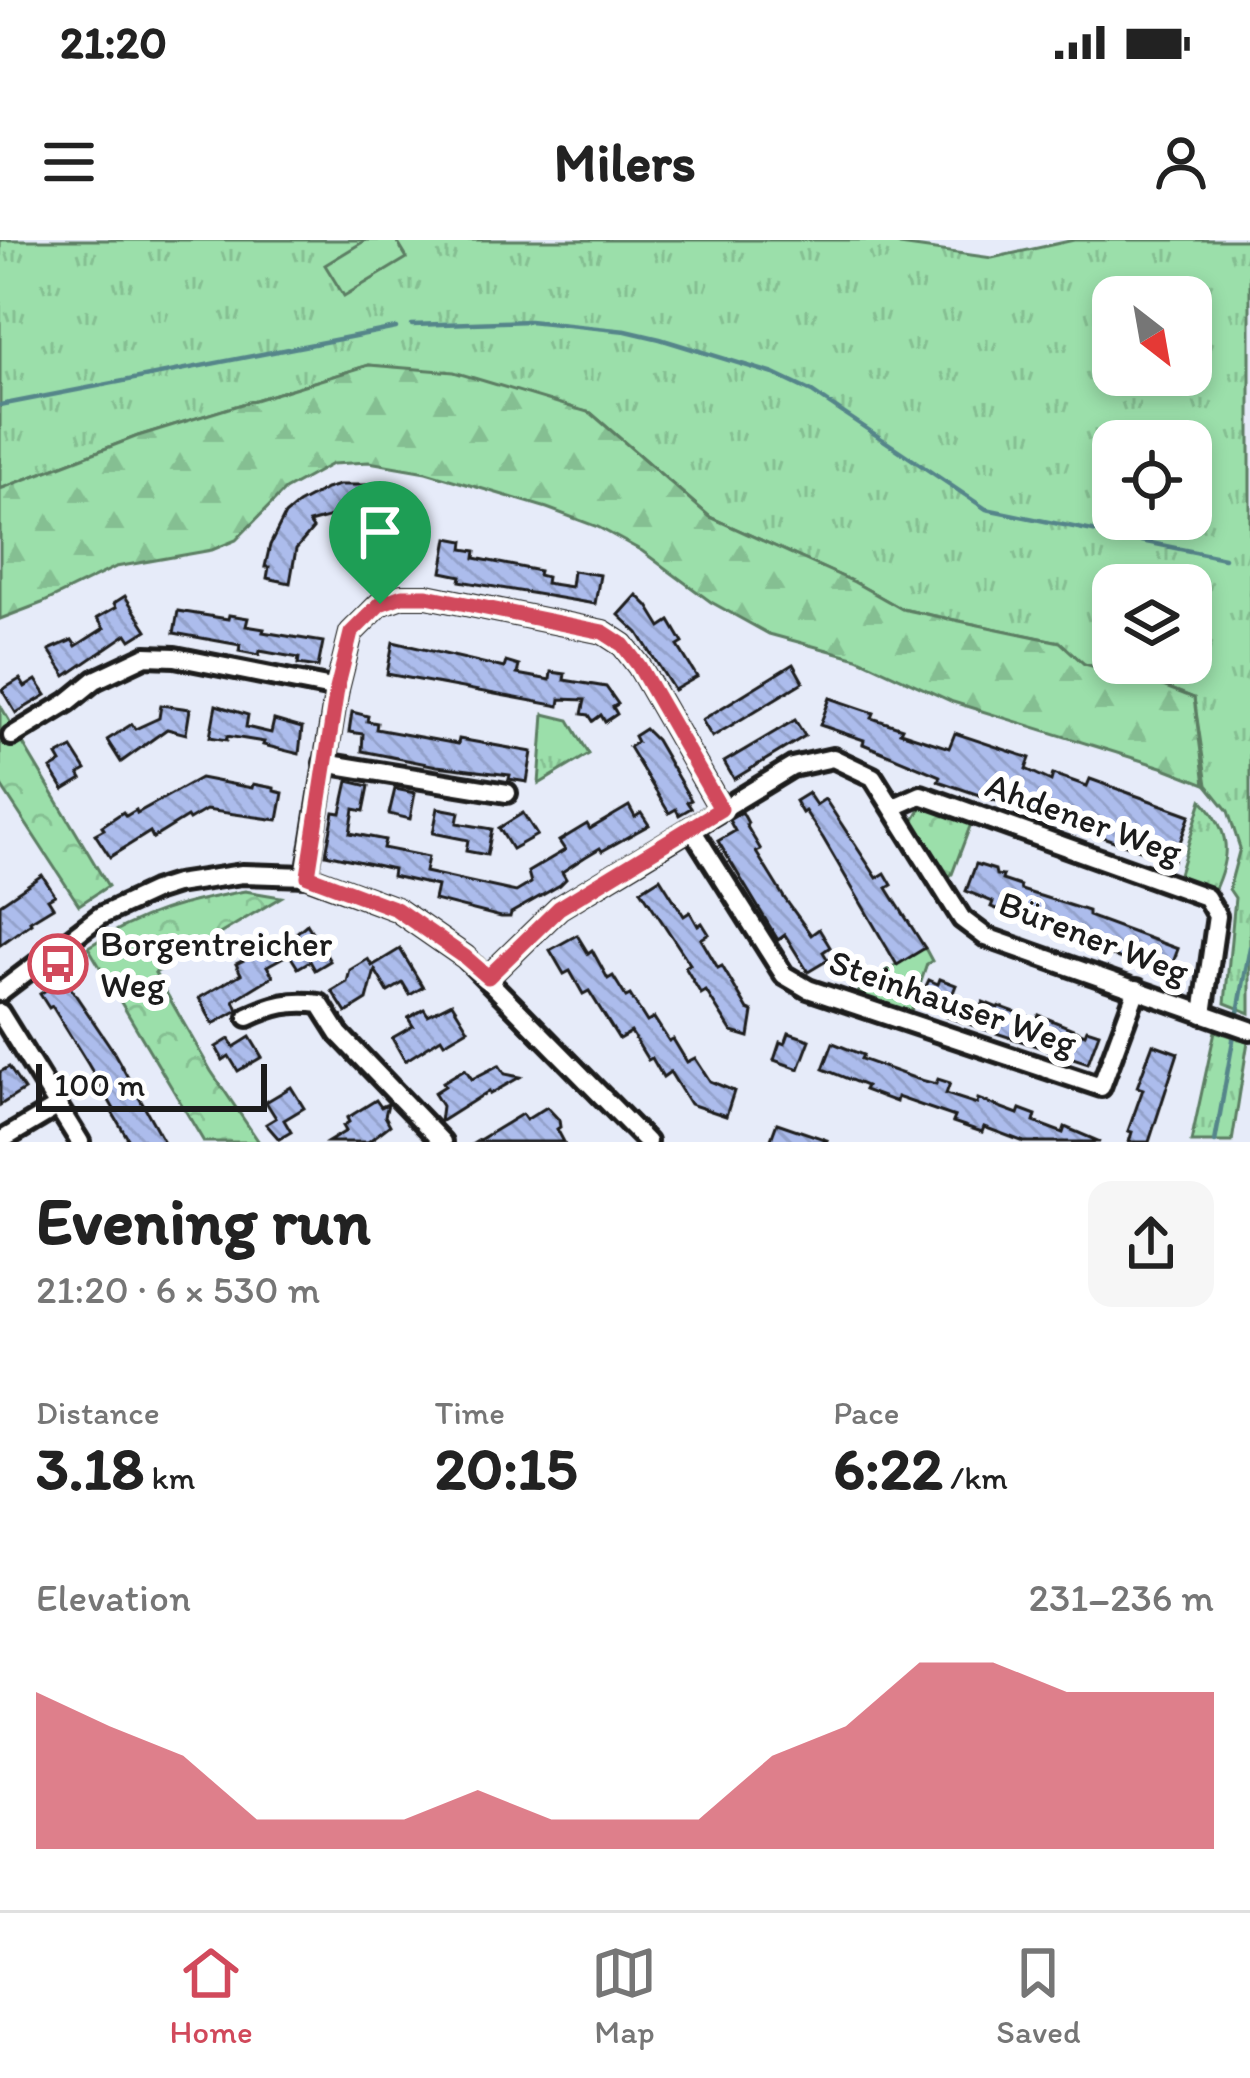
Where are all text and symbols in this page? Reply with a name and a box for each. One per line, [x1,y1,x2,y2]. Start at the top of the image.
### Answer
text: 21:20 [60,15,167,69]
icon: menu [36,129,102,195]
icon: person [1148,129,1214,195]
text: Milers [554,130,696,195]
north arrow [1092,276,1212,396]
map controls [1092,276,1212,684]
button: locate [1092,420,1212,540]
pin [329,481,431,604]
icon: arrive [347,499,413,565]
button: layers [1092,564,1212,684]
street label: Ahdener Weg [980,763,1188,874]
street label: Bürener Weg [993,881,1196,993]
place label: Borgentreicher Weg [100,922,333,1006]
bus stop icon: Borgentreicher Weg [27,933,89,995]
street label: Steinhauser Weg [824,940,1083,1065]
scale bar [36,1058,267,1111]
text: 100 m [54,1065,145,1104]
text: Evening run [36,1181,371,1261]
button: share [1088,1181,1214,1307]
text: 21:20 · 6 × 530 m [36,1266,320,1313]
text: Distance [36,1393,160,1432]
text: Time [435,1393,505,1432]
text: Pace [833,1393,899,1432]
text: 3.18 [36,1432,144,1504]
text: 20:15 [435,1432,577,1504]
text: 6:22 [833,1432,943,1504]
text: km [144,1458,195,1497]
text: /km [943,1458,1008,1497]
text: Elevation [36,1574,191,1621]
text: 231–236 m [1028,1574,1214,1621]
tab: Home [169,1940,253,2051]
tab: Map [591,1940,657,2051]
tab: Saved [996,1940,1081,2051]

